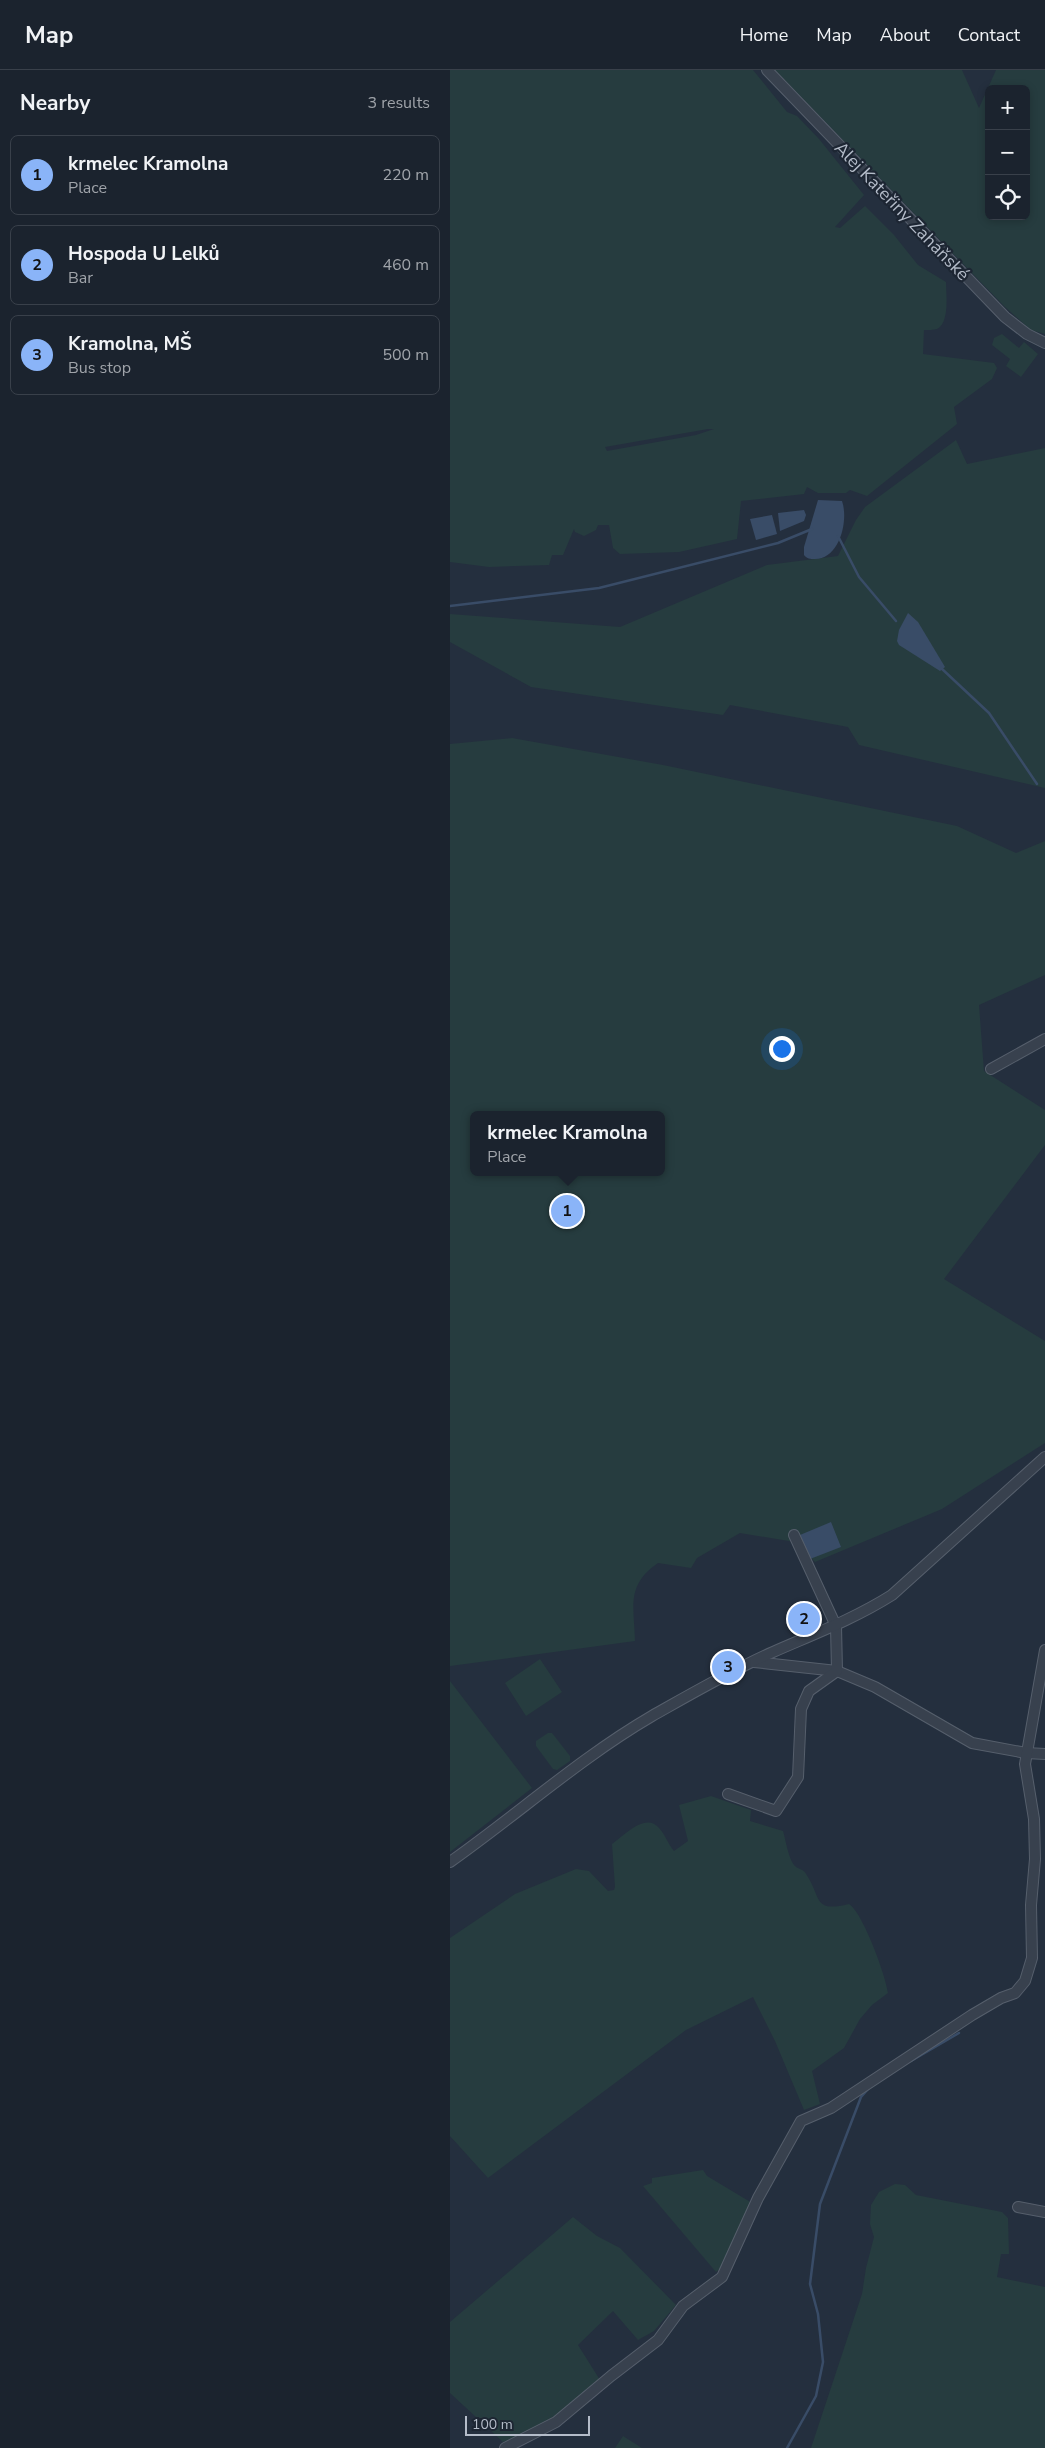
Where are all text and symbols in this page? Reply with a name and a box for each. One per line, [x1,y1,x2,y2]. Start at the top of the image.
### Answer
text: Map [25,19,73,51]
text: Home [740,23,788,47]
text: Map [816,23,852,47]
text: About [880,23,930,47]
text: Contact [958,23,1020,47]
map controls [985,85,1030,220]
button: + [985,85,1030,130]
text: Nearby [20,89,90,117]
text: 3 results [368,92,430,114]
button: − [985,130,1030,175]
street label: Alej Kateřiny Zaháňské [829,136,975,286]
text: krmelec Kramolna [68,151,229,177]
text: 1 [32,164,42,186]
text: 220 m [382,164,429,186]
button: locate [985,175,1030,220]
text: Place [68,177,107,199]
text: Hospoda U Lelků [68,241,219,267]
text: 2 [32,254,42,276]
text: 460 m [382,254,429,276]
text: Bar [68,267,93,289]
text: Kramolna, MŠ [68,331,192,357]
text: 3 [32,344,42,366]
text: 500 m [382,344,429,366]
text: Bus stop [68,357,131,379]
your location [769,1036,795,1062]
popup [470,1111,665,1176]
text: krmelec Kramolna [487,1120,648,1146]
text: Place [487,1146,526,1168]
pin: 1 [551,1192,583,1230]
pin: 2 [788,1600,820,1638]
pin: 3 [712,1648,744,1686]
scale bar [465,2413,590,2436]
text: 100 m [472,2415,513,2434]

